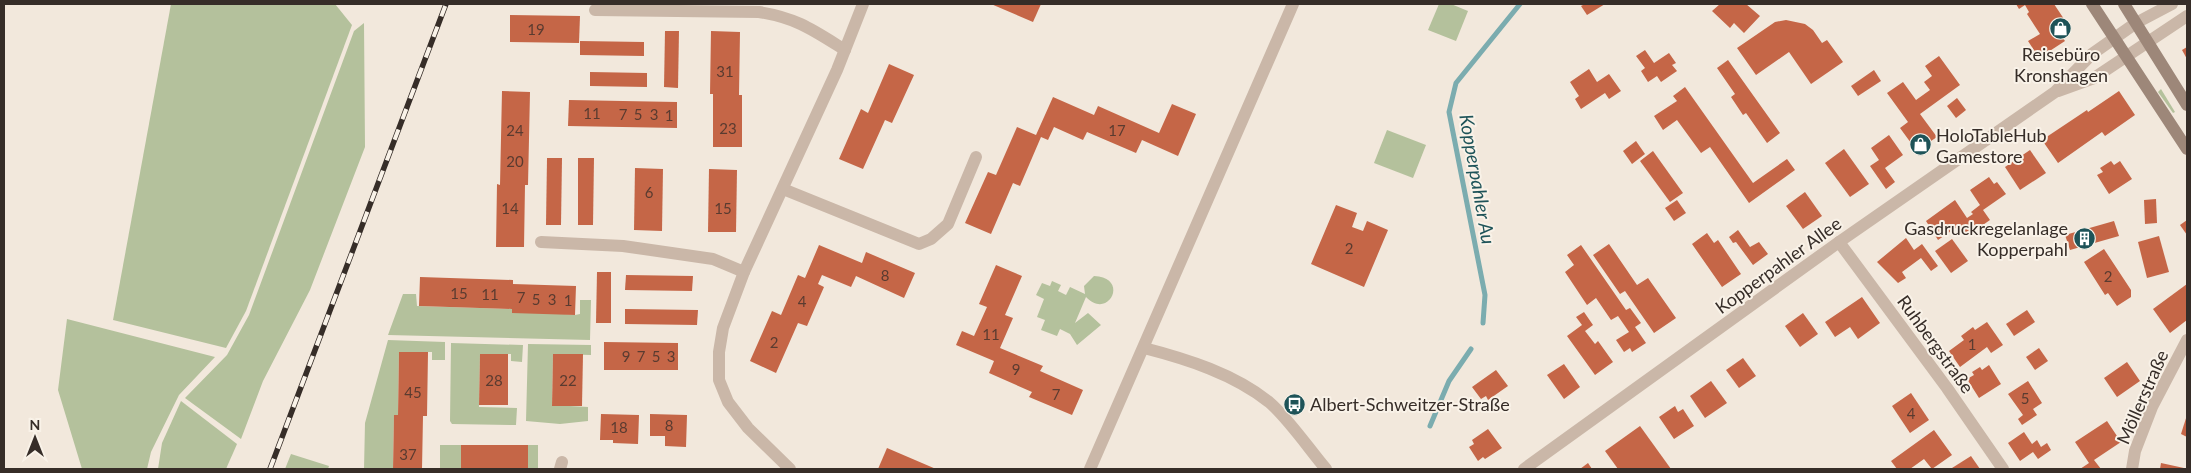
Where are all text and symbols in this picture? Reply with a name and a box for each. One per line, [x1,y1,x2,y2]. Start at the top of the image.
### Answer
shop icon: Reisebüro Kronshagen [2049,17,2073,41]
house number: 19 [527,20,545,38]
place label: Reisebüro Kronshagen [2014,43,2108,86]
house number: 31 [716,62,734,80]
house number: 11 [583,104,601,122]
house number: 7 [619,105,628,123]
house number: 5 [634,105,642,123]
house number: 3 [650,105,658,123]
house number: 1 [665,106,673,124]
water label: Kopperpahler Au [1455,112,1501,246]
house number: 23 [719,119,737,137]
house number: 24 [506,121,524,139]
house number: 17 [1108,121,1126,139]
place label: HoloTableHub Gamestore [1936,124,2047,167]
shop icon: HoloTableHub Gamestore [1908,133,1932,157]
house number: 20 [506,152,524,170]
house number: 6 [645,183,654,201]
house number: 14 [501,199,519,217]
house number: 15 [714,199,732,217]
street label: Kopperpahler Allee [1711,212,1845,318]
place label: Gasdruckregelanlage Kopperpahl [1904,217,2068,260]
building icon: Gasdruckregelanlage Kopperpahl [2072,226,2096,250]
house number: 2 [1345,239,1353,257]
house number: 8 [881,266,889,284]
house number: 2 [2104,267,2112,285]
house number: 15 [450,284,468,302]
house number: 11 [481,285,499,303]
house number: 7 [517,288,526,306]
house number: 5 [532,290,540,308]
house number: 3 [548,290,556,308]
house number: 1 [564,291,572,309]
street label: Ruhbergstraße [1893,291,1979,397]
house number: 4 [798,292,807,310]
house number: 11 [982,325,1000,343]
house number: 2 [770,333,778,351]
house number: 1 [1968,335,1976,353]
house number: 9 [622,347,630,365]
house number: 7 [637,347,646,365]
house number: 5 [652,347,660,365]
house number: 3 [667,347,675,365]
street label: Möllerstraße [2111,347,2173,447]
house number: 9 [1012,360,1020,378]
house number: 28 [485,371,503,389]
house number: 22 [559,371,577,389]
house number: 45 [404,383,422,401]
house number: 7 [1052,385,1061,403]
house number: 5 [2021,389,2029,407]
bus stop icon: Albert-Schweitzer-Straße [1282,392,1306,416]
place label: Albert-Schweitzer-Straße [1310,393,1510,415]
house number: 4 [1907,404,1916,422]
north arrow [10,413,60,463]
text: N [30,416,40,433]
house number: 8 [665,416,673,434]
house number: 18 [610,418,628,436]
house number: 37 [399,445,417,463]

